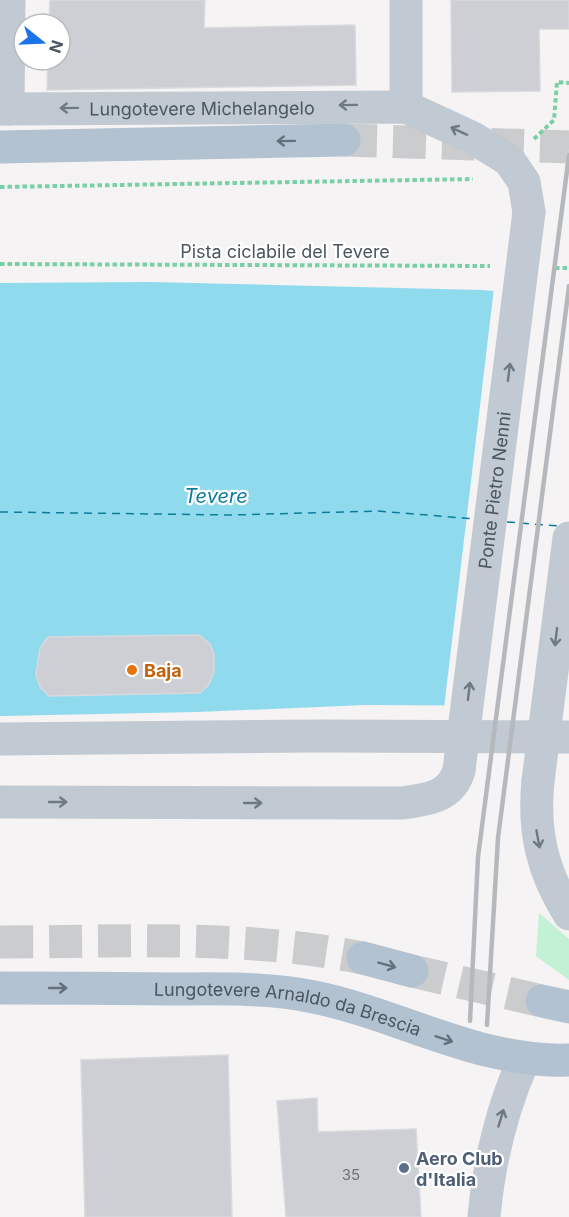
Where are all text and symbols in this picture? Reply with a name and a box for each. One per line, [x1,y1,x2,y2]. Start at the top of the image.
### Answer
north arrow [12,12,72,72]
text: N [45,38,68,56]
street label: Lungotevere Michelangelo [89,97,315,119]
one-way arrow [338,100,358,111]
one-way arrow [59,103,79,114]
one-way arrow [451,125,469,137]
one-way arrow [276,136,296,147]
street label: Pista ciclabile del Tevere [180,241,390,262]
one-way arrow [504,363,515,383]
street label: Ponte Pietro Nenni [474,410,514,570]
water label: Tevere [184,484,248,508]
one-way arrow [550,627,561,647]
place label: Baja [144,660,182,681]
marker: Baja [125,663,139,677]
one-way arrow [463,682,474,701]
one-way arrow [48,796,68,808]
one-way arrow [243,797,263,809]
one-way arrow [533,829,544,848]
one-way arrow [378,959,397,971]
street label: Lungotevere Arnaldo da Brescia [154,978,424,1040]
one-way arrow [48,982,68,994]
one-way arrow [434,1034,453,1045]
one-way arrow [496,1109,507,1128]
place label: Aero Club d'Italia [416,1148,503,1190]
marker: Aero Club d'Italia [397,1161,411,1175]
house number: 35 [342,1165,360,1184]

